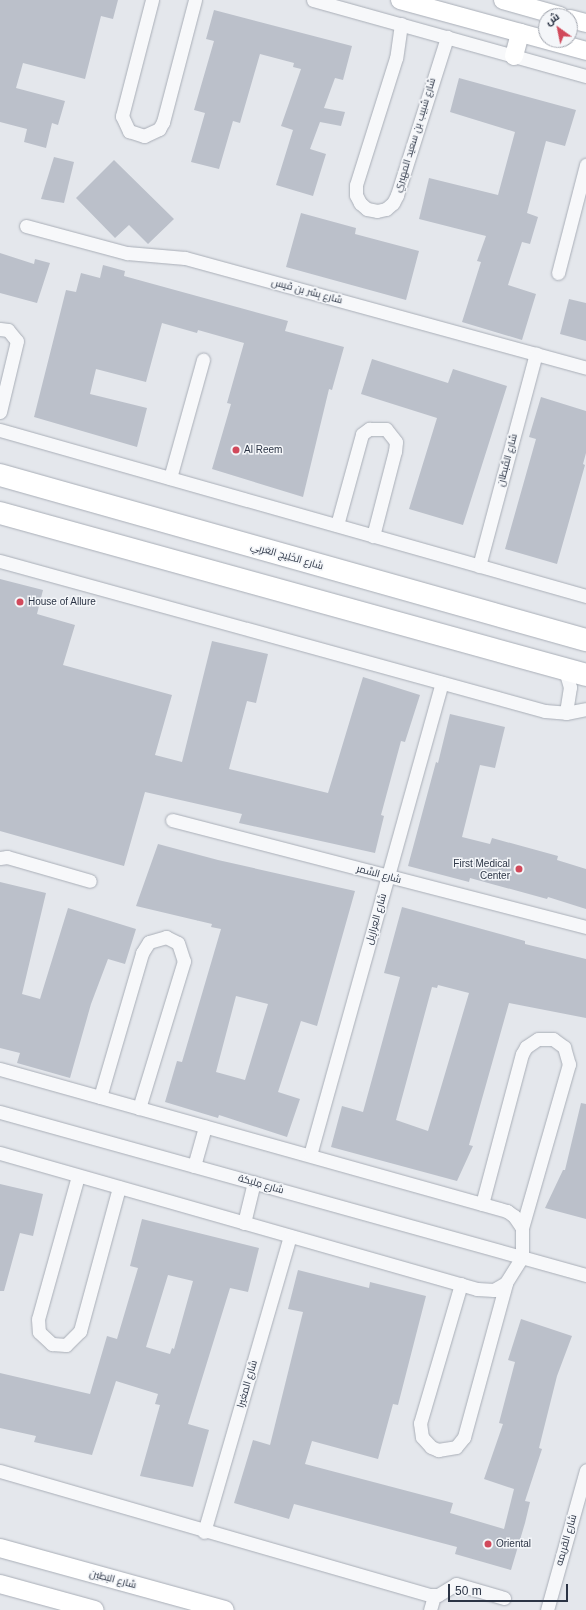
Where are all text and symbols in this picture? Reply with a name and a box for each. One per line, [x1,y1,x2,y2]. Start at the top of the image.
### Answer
north arrow [538,8,578,48]
text: ش [543,10,561,28]
street label: شارع شبيب بن سعيد المهيري [392,76,438,194]
street label: شارع بِشر بن قَيس [270,276,344,306]
street label: شارع القُبطان [494,432,520,488]
place label: Al Reem [244,444,282,456]
marker: Al Reem [231,445,241,455]
street label: شارع الخَلِيج العَربِي [249,540,325,572]
place label: House of Allure [28,596,96,608]
marker: House of Allure [15,597,25,607]
place label: First Medical Center [453,857,510,880]
street label: شارع السَّمر [355,862,403,886]
marker: First Medical Center [513,863,525,875]
street label: شارع العِرازِيل [363,892,389,946]
street label: شارع مِليكة [237,1172,285,1196]
street label: شارع المغيرا [234,1359,260,1409]
street label: شارع القريمه [553,1513,579,1567]
place label: Oriental [496,1538,531,1550]
marker: Oriental [483,1539,493,1549]
street label: شارع البَطِين [88,1567,138,1591]
scale bar [450,1576,570,1602]
text: 50 m [455,1584,482,1598]

